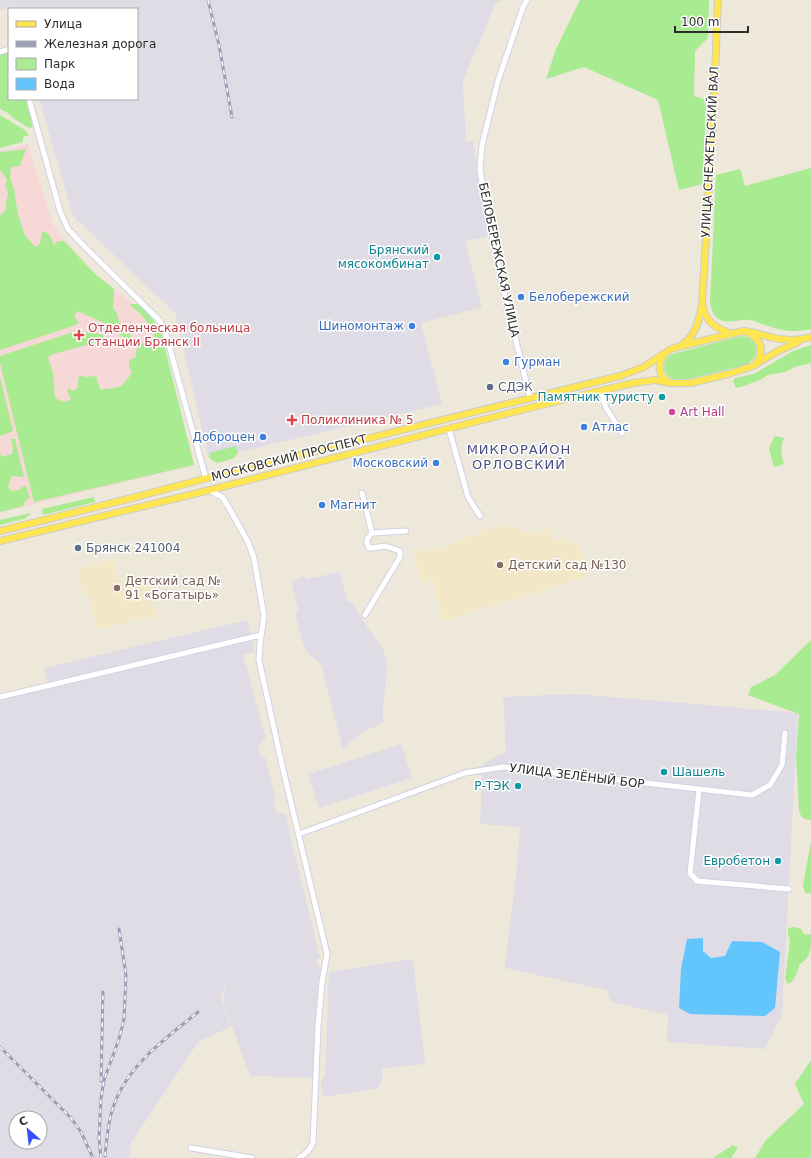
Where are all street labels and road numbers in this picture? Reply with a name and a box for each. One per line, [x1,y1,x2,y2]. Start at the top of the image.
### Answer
street label: УЛИЦА СНЕЖЕТЬСКИЙ ВАЛ [698,66,721,238]
street label: БЕЛОБЕРЕЖСКАЯ УЛИЦА [476,181,522,339]
street label: МОСКОВСКИЙ ПРОСПЕКТ [210,431,369,484]
street label: УЛИЦА ЗЕЛЁНЫЙ БОР [509,760,645,791]

